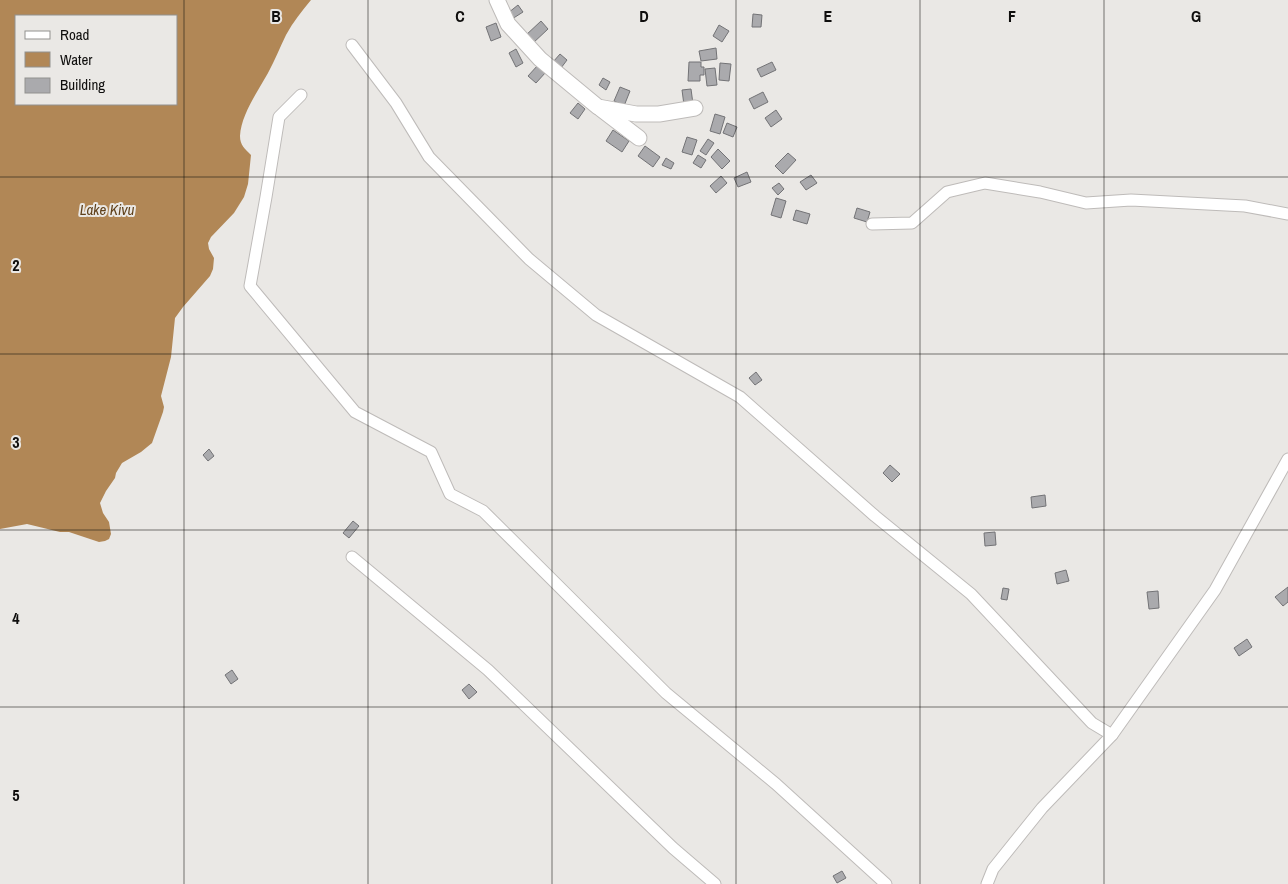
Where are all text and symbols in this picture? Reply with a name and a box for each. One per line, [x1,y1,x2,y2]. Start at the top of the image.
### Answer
text: B [271,5,281,27]
text: C [455,5,465,27]
text: D [639,5,649,27]
text: E [824,5,833,27]
text: F [1008,5,1016,27]
text: G [1191,5,1201,27]
legend [15,15,178,105]
text: Road [60,24,89,45]
text: Water [60,49,92,70]
text: Building [60,74,105,95]
water label: Lake Kivu [80,199,135,220]
text: 2 [12,254,20,276]
text: 3 [12,431,20,453]
text: 4 [12,607,20,629]
text: 5 [12,784,20,806]

